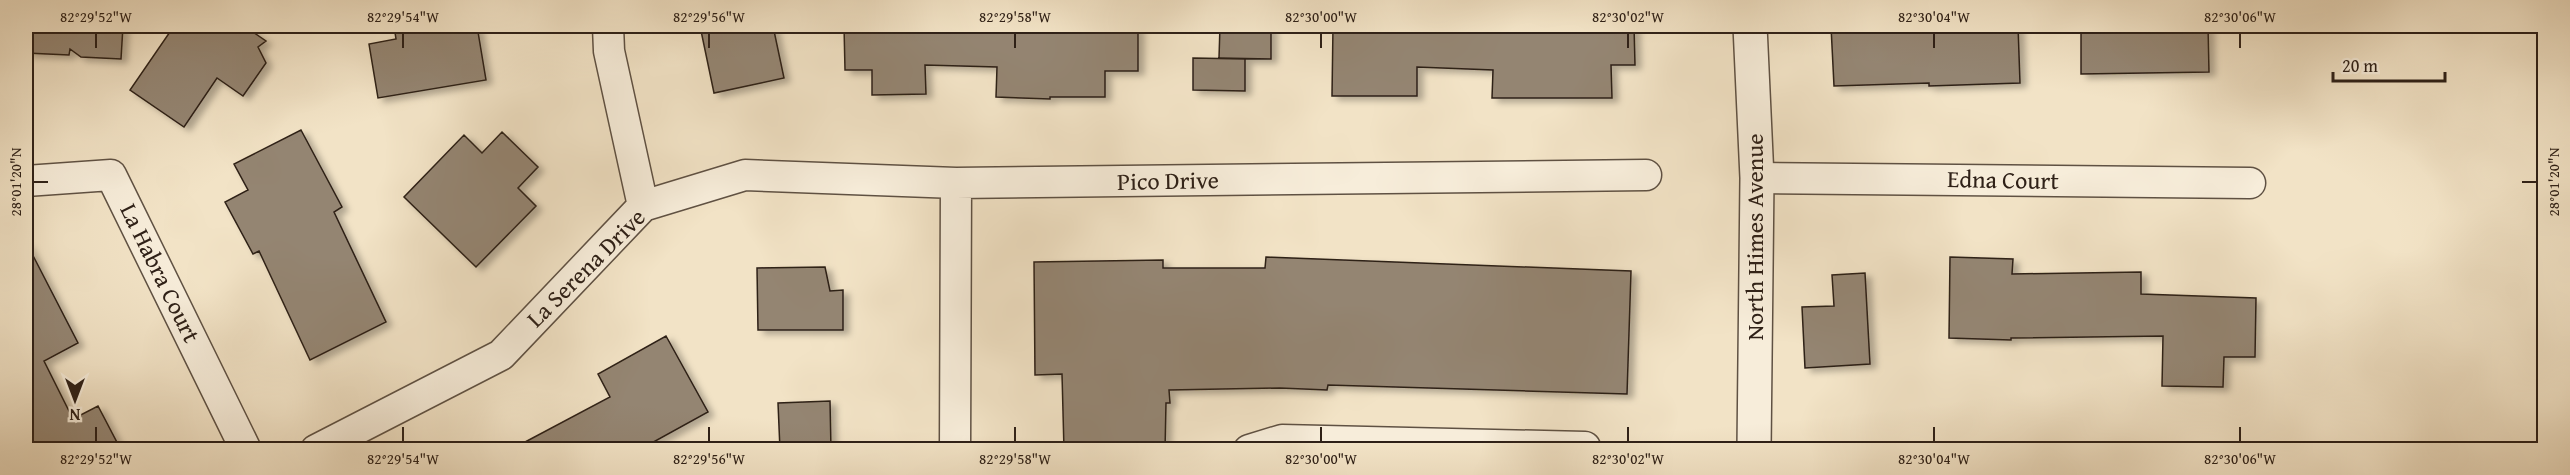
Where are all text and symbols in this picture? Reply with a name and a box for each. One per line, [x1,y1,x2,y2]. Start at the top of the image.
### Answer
text: 82°29'52"W [60,6,132,27]
text: 82°29'54"W [367,6,439,27]
text: 82°29'56"W [673,6,745,27]
text: 82°29'58"W [979,6,1051,27]
text: 82°30'00"W [1285,6,1357,27]
text: 82°30'02"W [1592,6,1664,27]
text: 82°30'04"W [1898,6,1970,27]
text: 82°30'06"W [2204,6,2276,27]
scale bar [2333,45,2446,83]
text: 20 m [2342,52,2378,79]
street label: North Himes Avenue [1737,133,1772,341]
text: 28°01'20"N [5,147,26,216]
text: 28°01'20"N [2543,147,2564,216]
street label: Edna Court [1947,161,2060,198]
street label: Pico Drive [1117,162,1219,199]
street label: La Habra Court [112,197,209,349]
street label: La Serena Drive [518,200,653,335]
north arrow [45,370,105,430]
text: N [69,403,80,427]
text: 82°29'52"W [60,448,132,469]
text: 82°29'54"W [367,448,439,469]
text: 82°29'56"W [673,448,745,469]
text: 82°29'58"W [979,448,1051,469]
text: 82°30'00"W [1285,448,1357,469]
text: 82°30'02"W [1592,448,1664,469]
text: 82°30'04"W [1898,448,1970,469]
text: 82°30'06"W [2204,448,2276,469]

